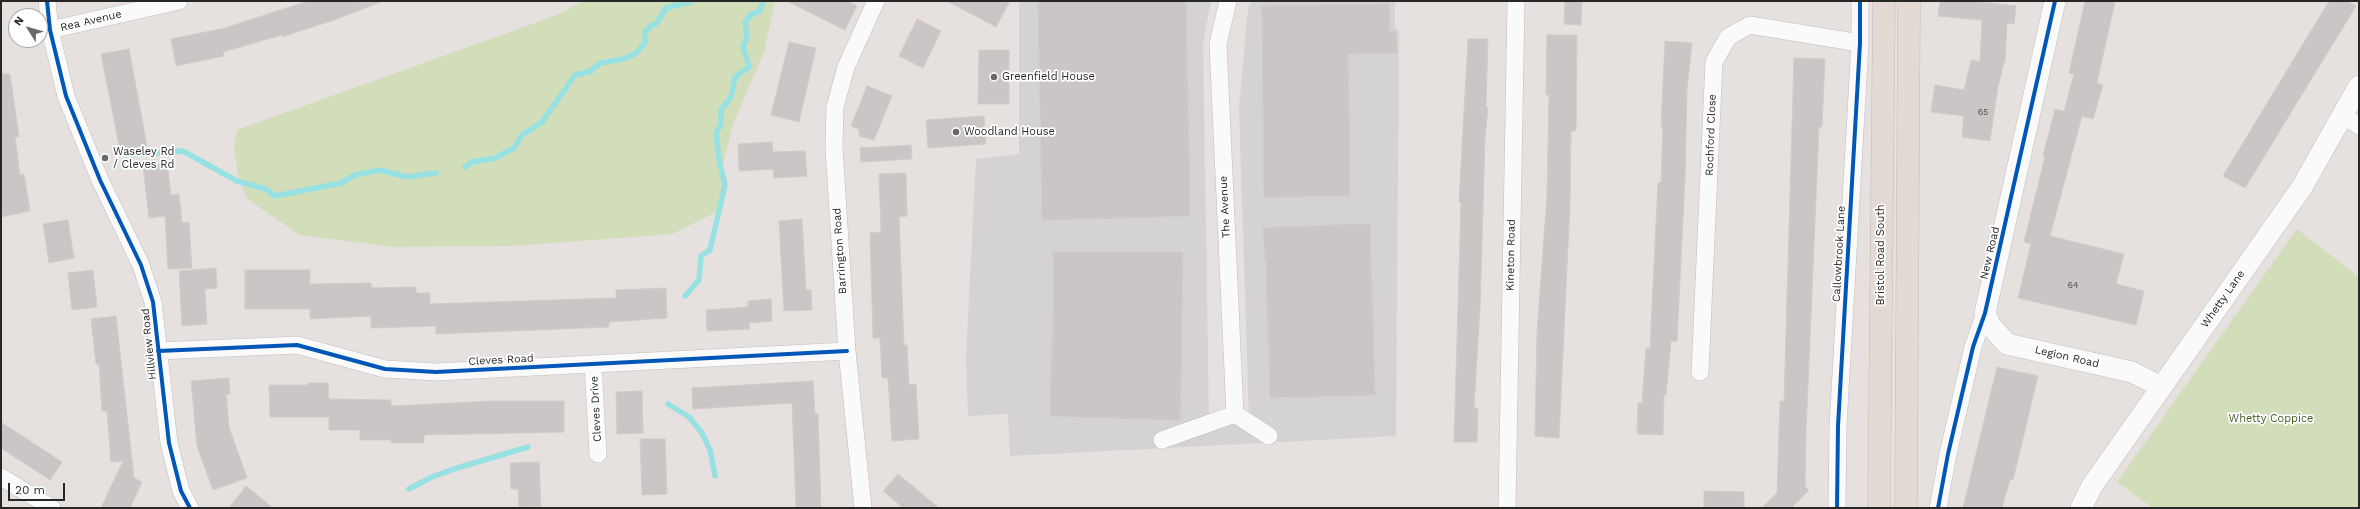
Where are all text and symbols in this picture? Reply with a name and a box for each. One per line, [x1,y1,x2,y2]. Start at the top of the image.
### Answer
north arrow [8,8,48,48]
street label: Rea Avenue [59,8,123,34]
text: N [11,14,26,28]
place label: Greenfield House [1002,70,1095,84]
marker: Greenfield House [989,72,999,82]
street label: Rochford Close [1703,94,1719,176]
house number: 65 [1978,107,1988,117]
place label: Woodland House [964,125,1055,139]
marker: Woodland House [951,127,961,137]
place label: Waseley Rd / Cleves Rd [113,145,174,171]
marker: Waseley Rd / Cleves Rd [100,153,110,163]
street label: The Avenue [1217,176,1233,238]
street label: Bristol Road South [1874,204,1888,306]
street label: Callowbrook Lane [1830,205,1848,303]
street label: Barrington Road [830,207,850,295]
street label: Kineton Road [1504,219,1518,291]
street label: New Road [1977,225,2003,281]
street label: Whetty Lane [2198,268,2248,330]
house number: 64 [2068,280,2078,290]
street label: Hillview Road [139,307,159,381]
street label: Legion Road [2034,343,2100,371]
street label: Cleves Road [468,352,534,368]
street label: Cleves Drive [588,376,604,442]
park label: Whetty Coppice [2229,412,2313,426]
scale bar [10,475,67,501]
text: 20 m [15,483,45,497]

